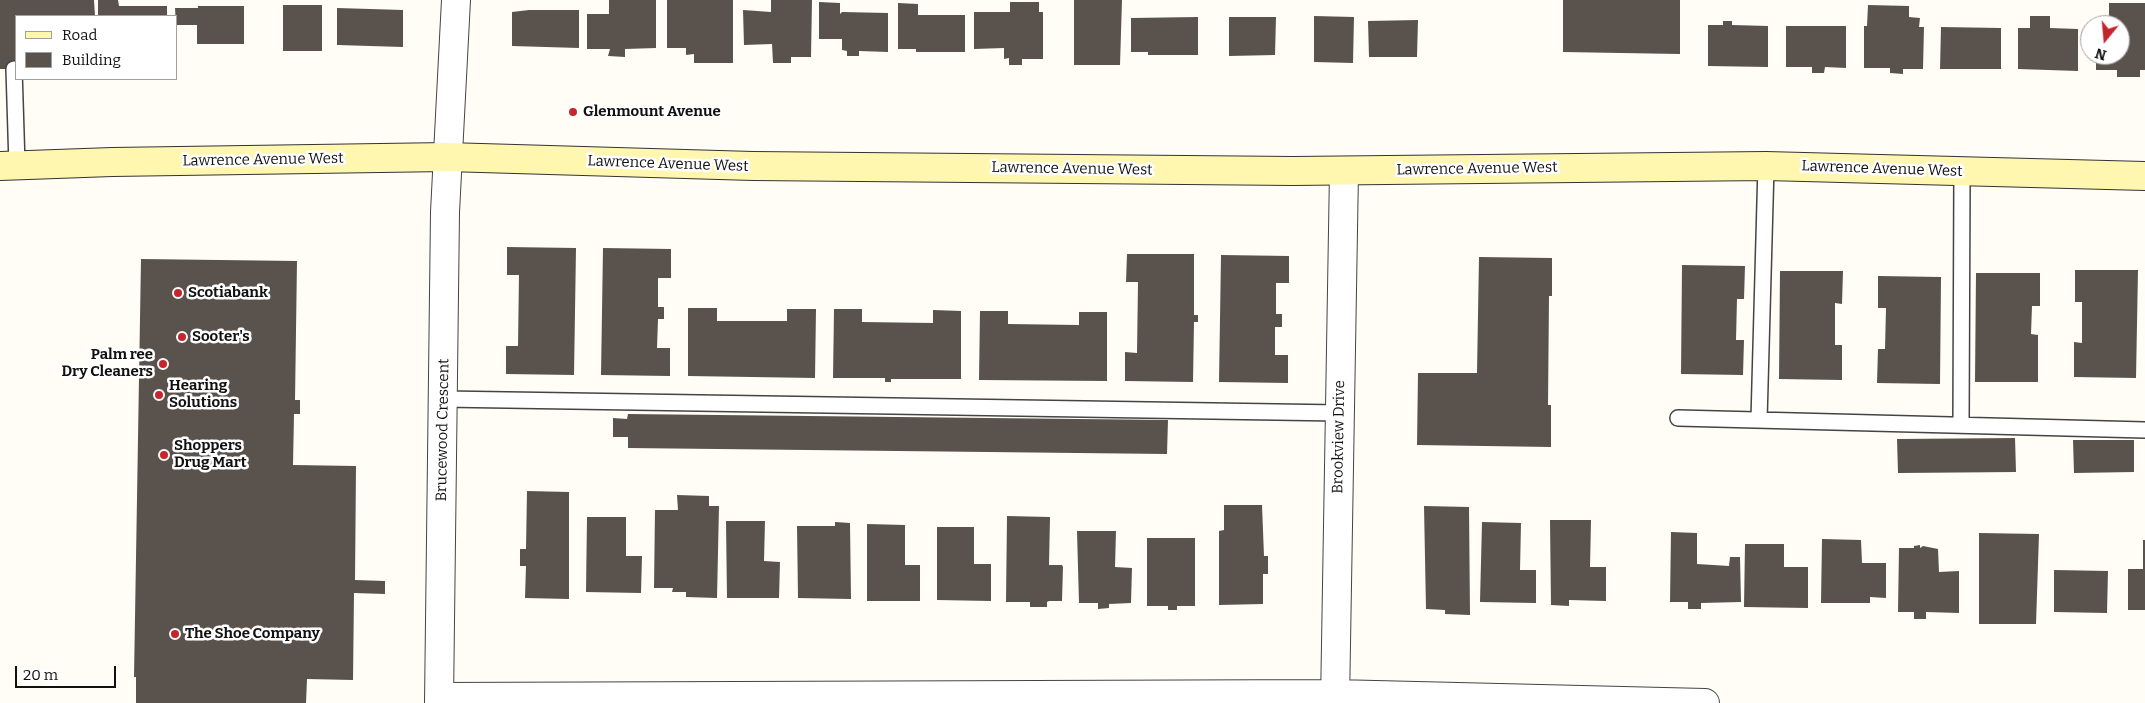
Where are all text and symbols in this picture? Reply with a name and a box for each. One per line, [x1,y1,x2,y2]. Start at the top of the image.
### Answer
legend [15,15,178,80]
north arrow [2080,15,2130,65]
text: Road [62,26,97,44]
text: N [2093,44,2108,64]
text: Building [62,51,121,69]
place label: Glenmount Avenue [583,103,721,121]
marker: Glenmount Avenue [567,106,579,118]
street label: Lawrence Avenue West [182,150,344,170]
street label: Lawrence Avenue West [587,152,749,176]
street label: Lawrence Avenue West [1801,157,1963,181]
street label: Lawrence Avenue West [991,159,1153,179]
street label: Lawrence Avenue West [1396,159,1558,179]
place label: Scotiabank [188,284,268,302]
marker: Scotiabank [172,287,184,299]
place label: Sooter's [192,328,250,346]
marker: Sooter's [176,331,188,343]
place label: Palm ree Dry Cleaners [62,346,153,381]
marker: Palm ree Dry Cleaners [157,358,169,370]
street label: Brucewood Crescent [433,358,453,502]
place label: Hearing Solutions [169,377,237,412]
street label: Brookview Drive [1329,380,1349,494]
marker: Hearing Solutions [153,389,165,401]
place label: Shoppers Drug Mart [174,437,247,472]
marker: Shoppers Drug Mart [158,449,170,461]
place label: The Shoe Company [185,625,320,643]
marker: The Shoe Company [169,628,181,640]
scale bar [18,656,119,688]
text: 20 m [23,666,58,684]

